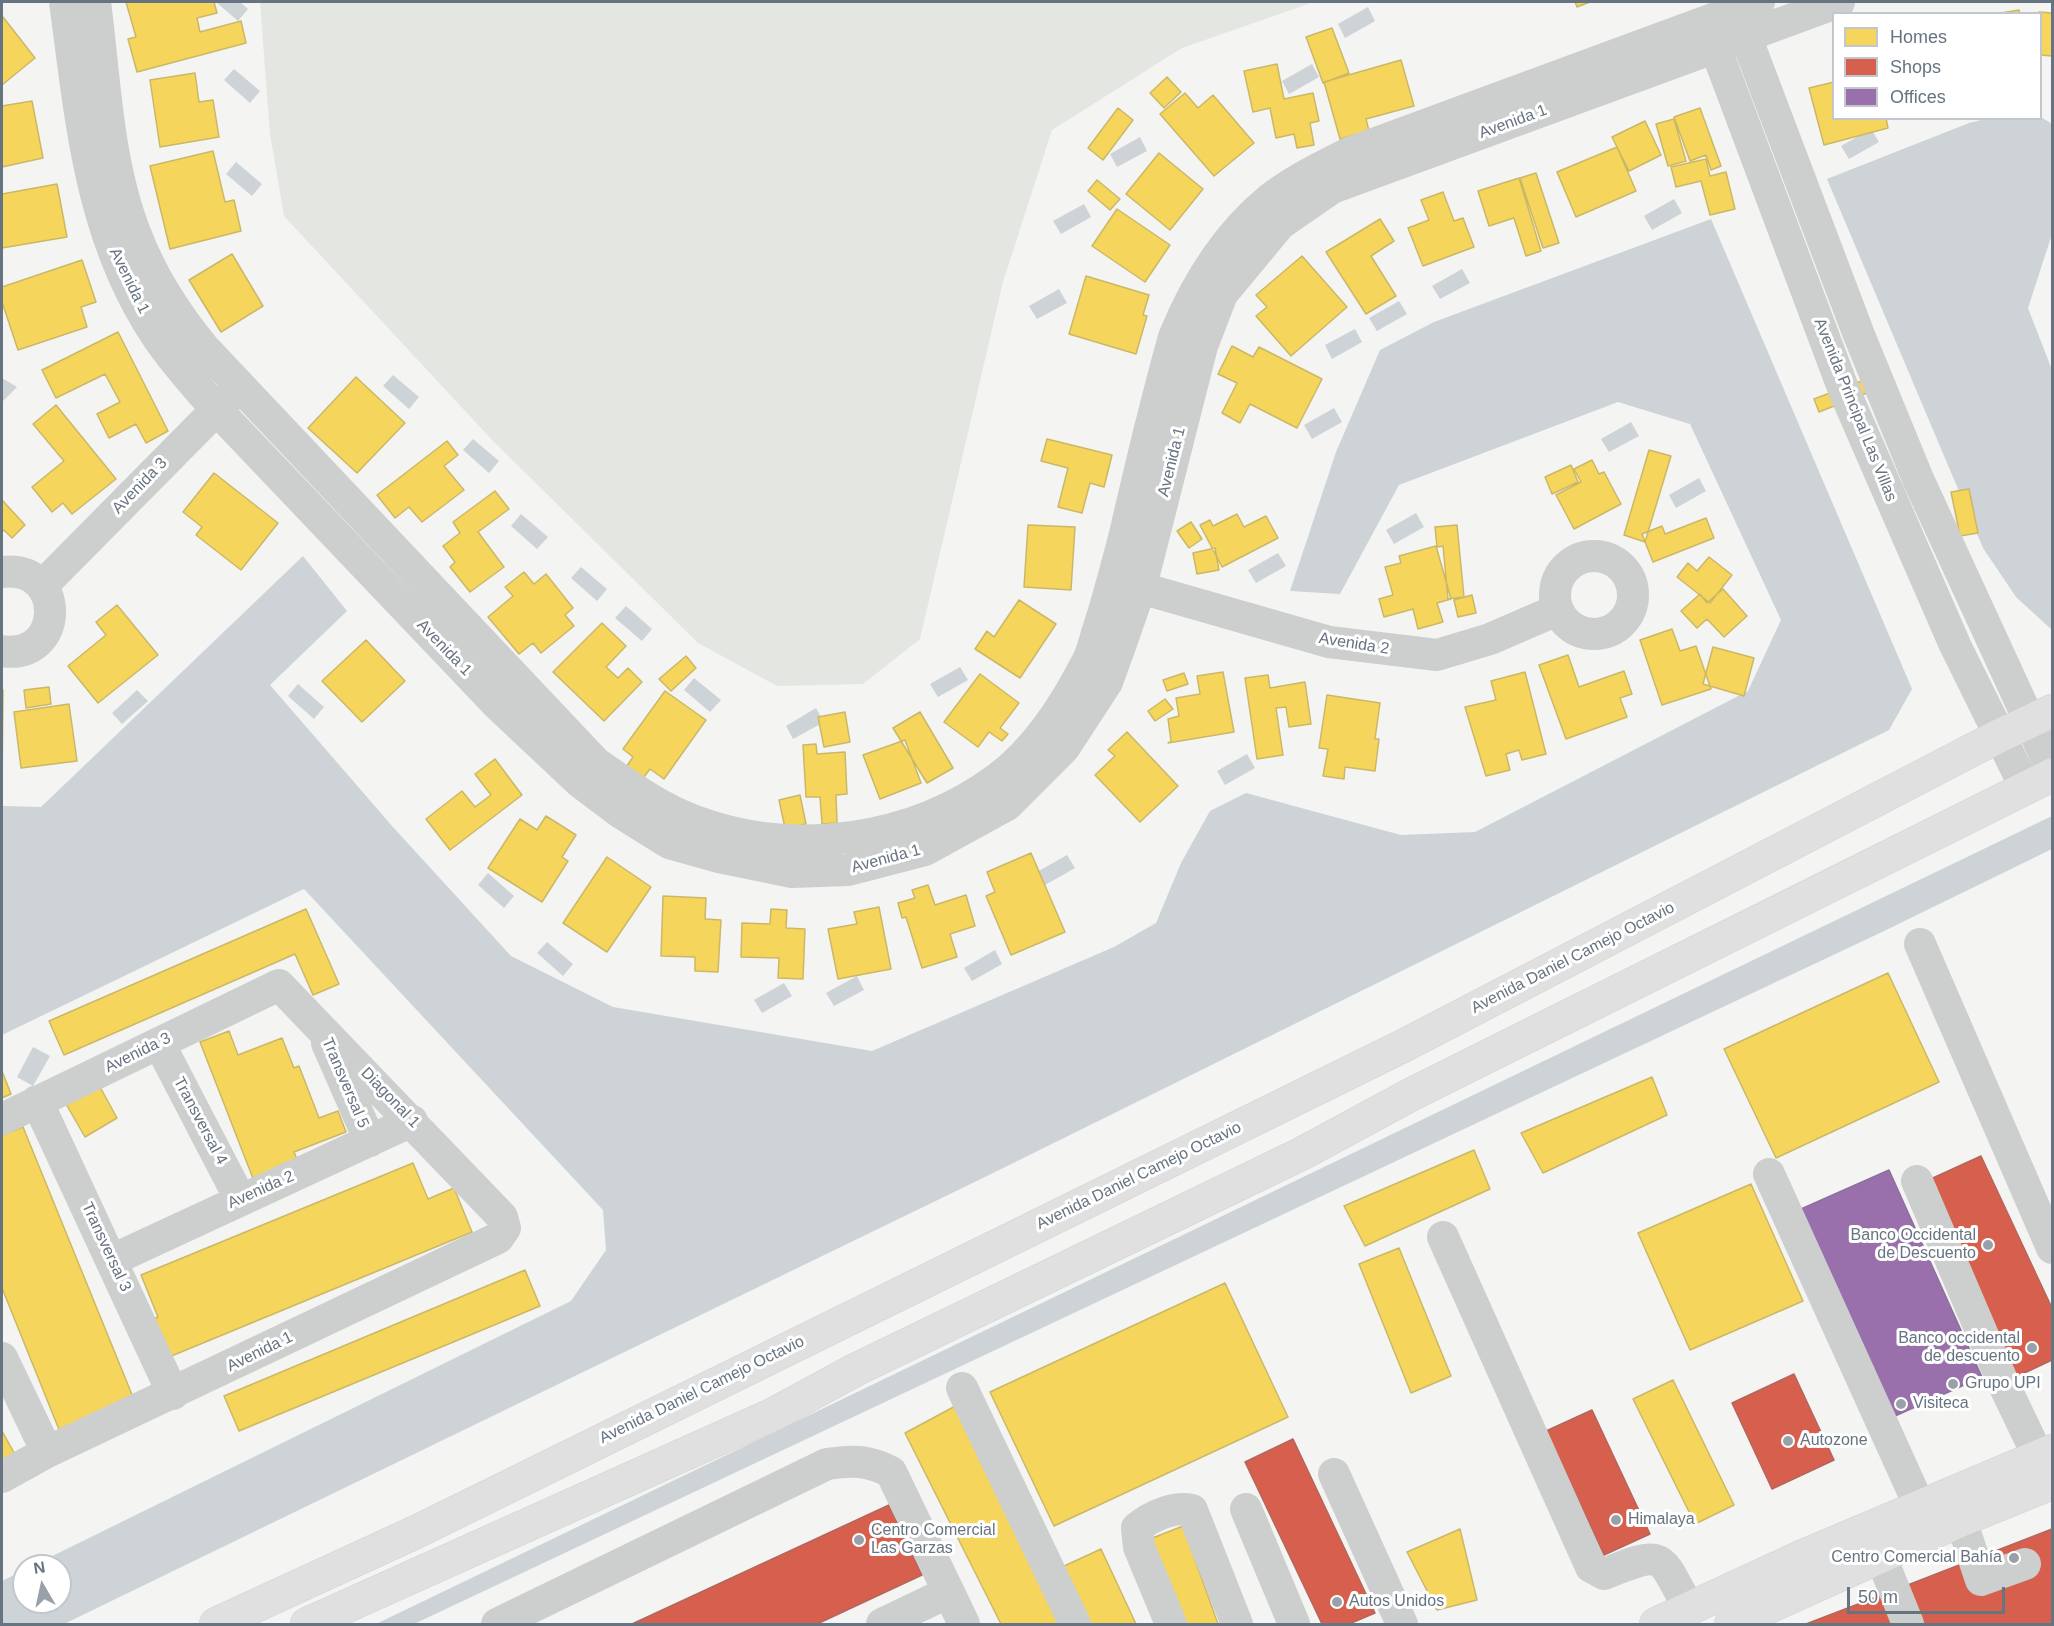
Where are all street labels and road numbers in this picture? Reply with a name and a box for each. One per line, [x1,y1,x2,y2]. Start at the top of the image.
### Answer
street label: Avenida 1 [1476,101,1550,143]
street label: Avenida 1 [105,245,153,317]
street label: Avenida Principal Las Villas [1809,316,1901,504]
street label: Avenida 1 [1154,425,1190,499]
street label: Avenida 3 [108,454,172,518]
street label: Avenida 1 [412,616,476,680]
street label: Avenida 2 [1317,629,1391,659]
street label: Avenida 1 [849,841,923,877]
street label: Avenida Daniel Camejo Octavio [1468,898,1678,1018]
street label: Avenida 3 [102,1029,174,1077]
street label: Transversal 5 [317,1035,373,1131]
street label: Diagonal 1 [357,1064,423,1132]
street label: Transversal 4 [169,1074,231,1168]
street label: Avenida Daniel Camejo Octavio [1033,1118,1245,1234]
street label: Avenida 2 [225,1167,297,1213]
street label: Transversal 3 [77,1199,135,1295]
street label: Avenida 1 [224,1328,296,1376]
street label: Avenida Daniel Camejo Octavio [596,1332,808,1448]

